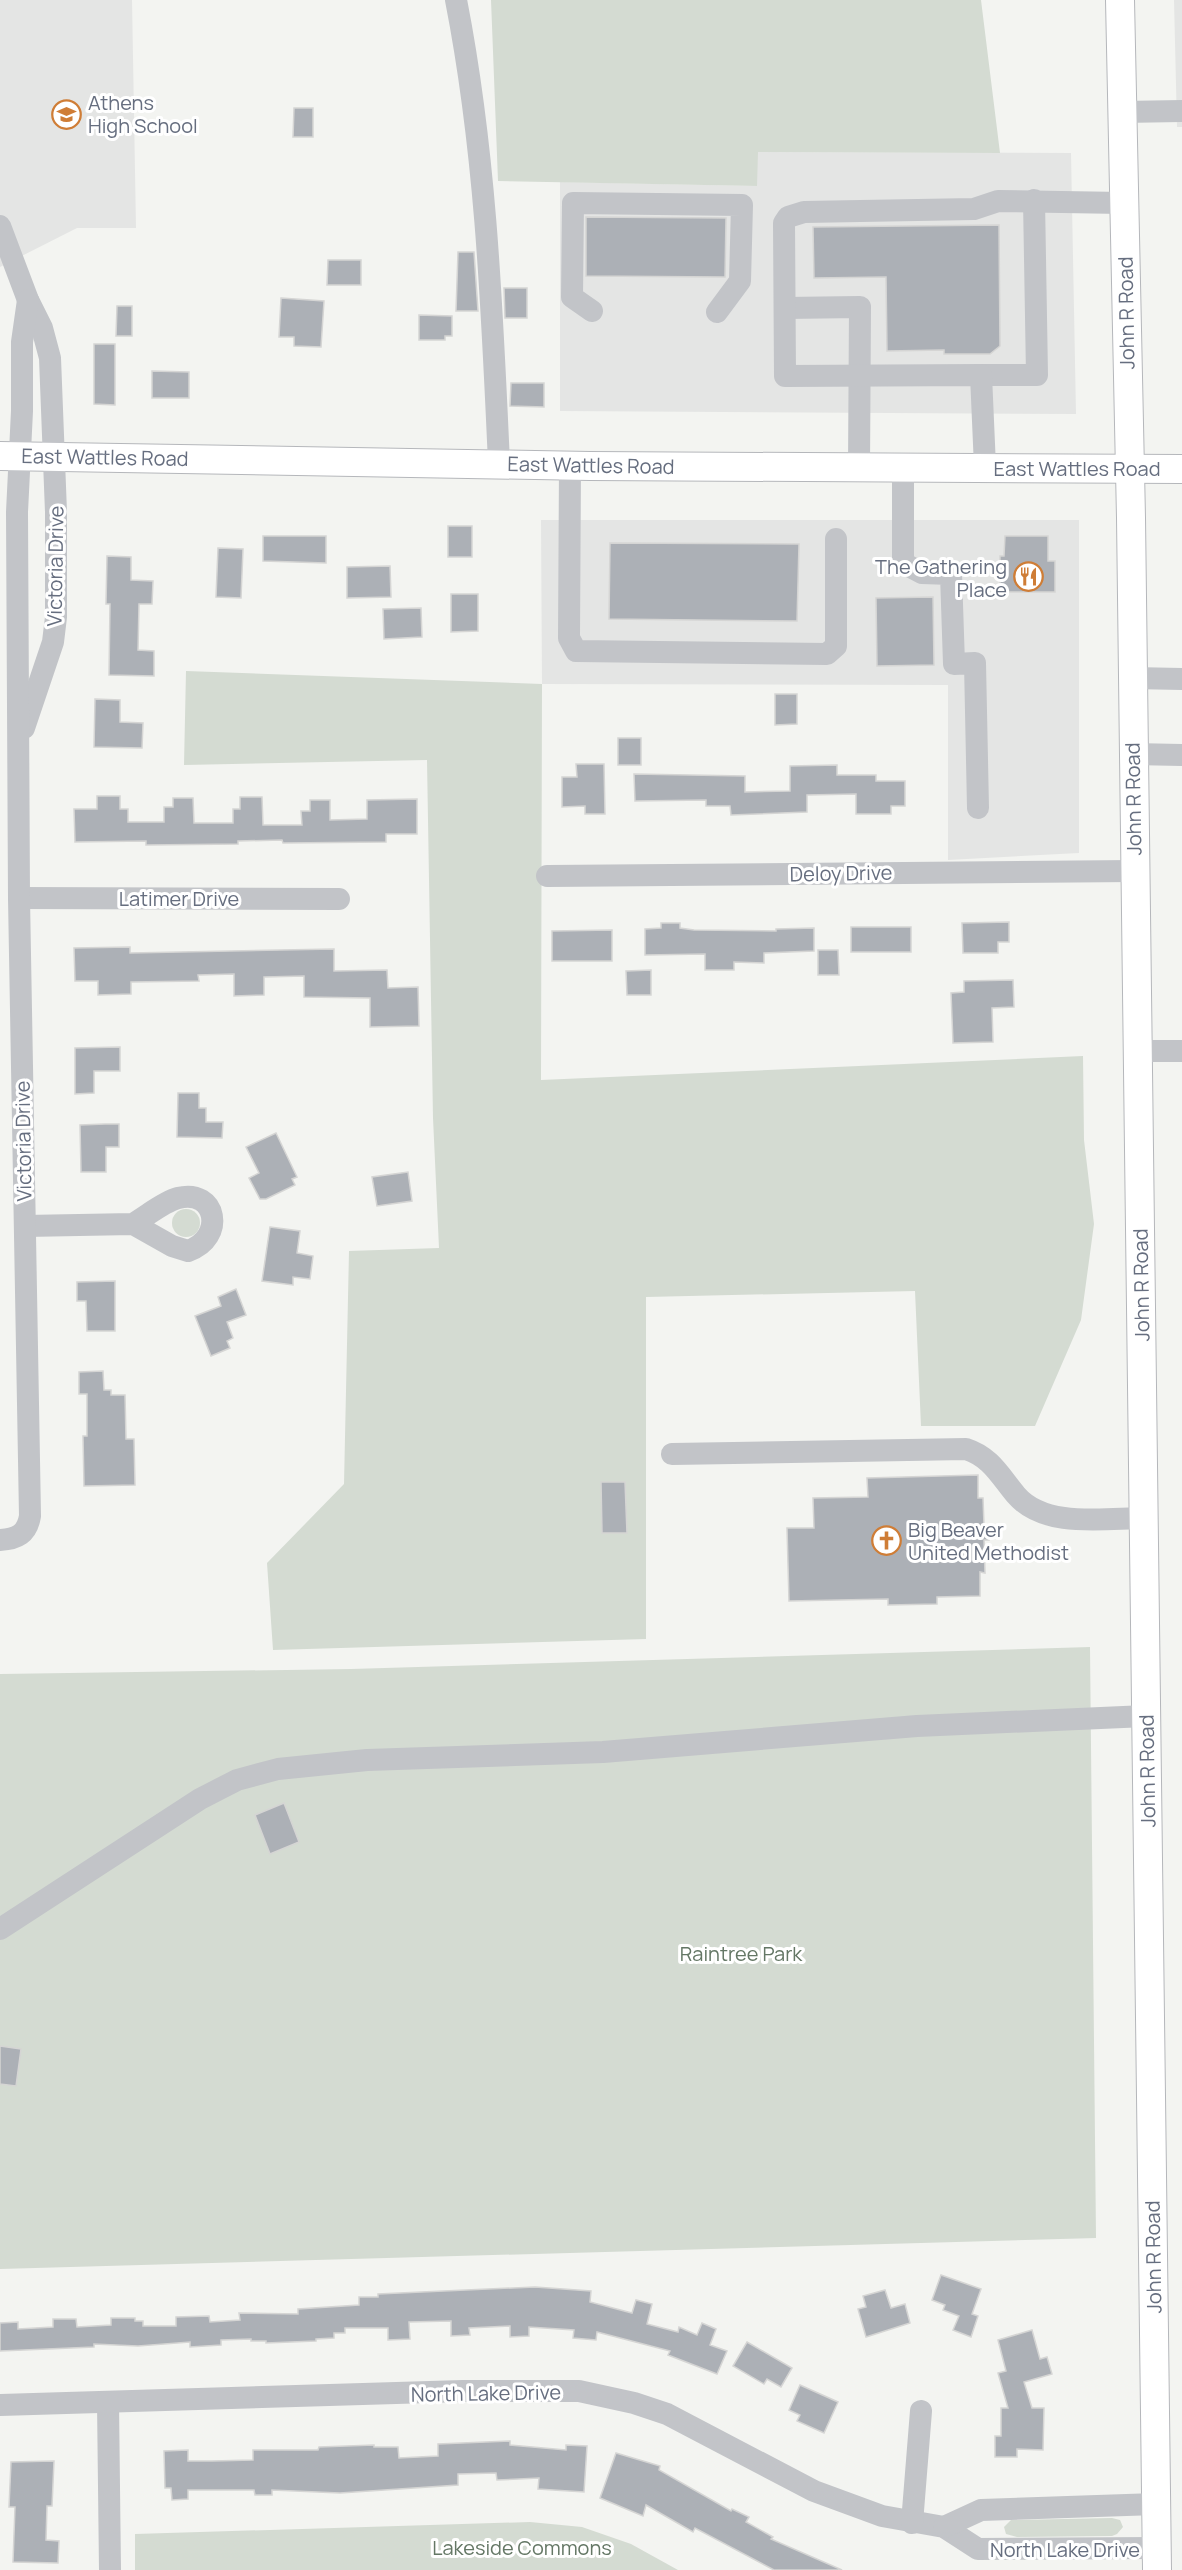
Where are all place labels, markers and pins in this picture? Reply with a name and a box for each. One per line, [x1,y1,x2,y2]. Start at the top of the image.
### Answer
place label: Athens High School [88,89,198,139]
school or university icon: Athens High School [51,98,83,130]
place label: The Gathering Place [875,553,1007,603]
restaurant icon: The Gathering Place [1012,561,1044,593]
place label: Big Beaver United Methodist [908,1516,1069,1566]
church icon: Big Beaver United Methodist [871,1524,903,1556]

